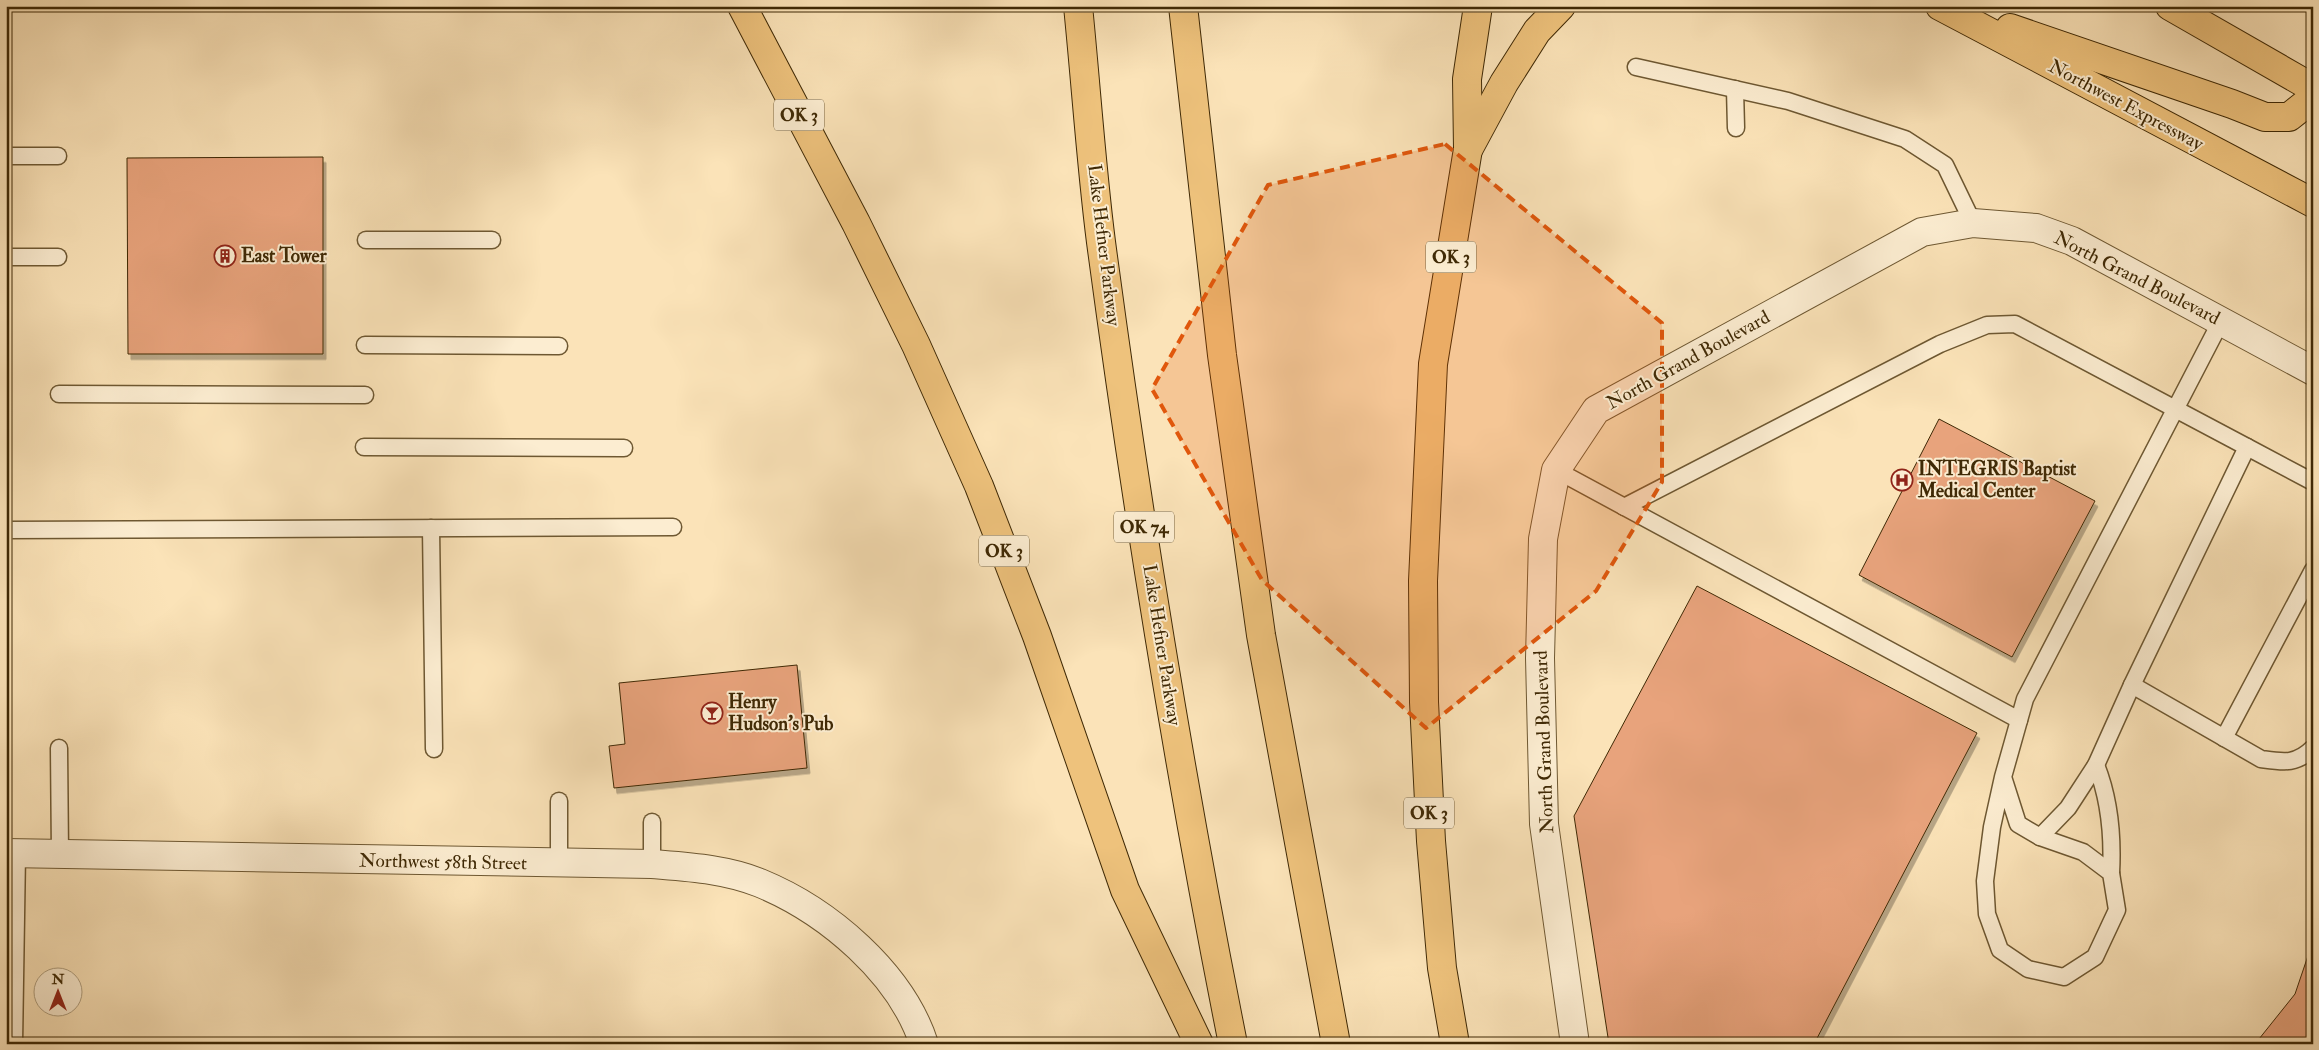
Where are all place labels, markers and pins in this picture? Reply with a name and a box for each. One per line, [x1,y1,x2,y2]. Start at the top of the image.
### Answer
building icon: East Tower [213,244,237,268]
place label: East Tower [241,244,327,268]
place label: INTEGRIS Baptist Medical Center [1917,457,2077,503]
hospital icon: INTEGRIS Baptist Medical Center [1890,468,1914,492]
place label: Henry Hudson's Pub [728,690,834,736]
bar icon: Henry Hudson's Pub [700,701,724,725]

